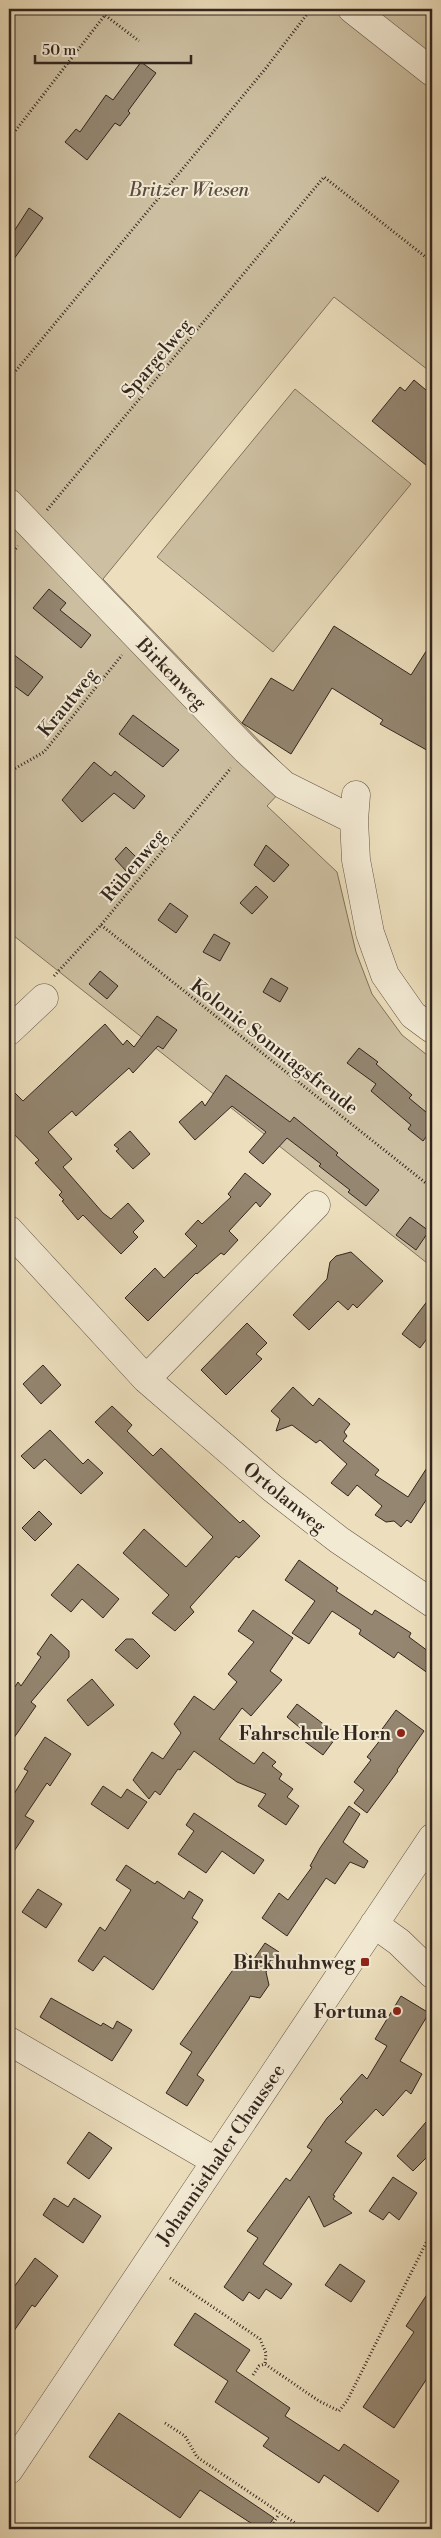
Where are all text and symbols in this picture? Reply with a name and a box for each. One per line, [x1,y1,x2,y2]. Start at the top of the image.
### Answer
scale bar [35,32,191,64]
text: 50 m [42,41,76,60]
park label: Britzer Wiesen [128,178,250,202]
street label: Spargelweg [116,314,197,403]
street label: Birkenweg [130,632,212,715]
street label: Krautweg [33,663,103,742]
street label: Rübenweg [96,824,171,907]
street label: Kolonie Sonntagsfreude [186,974,363,1120]
street label: Ortolanweg [238,1457,331,1539]
place label: Fahrschule Horn [239,1722,391,1746]
marker: Fahrschule Horn [395,1727,407,1739]
place label: Birkhuhnweg [233,1951,356,1975]
marker: Birkhuhnweg [359,1956,371,1968]
place label: Fortuna [314,2000,388,2024]
marker: Fortuna [391,2005,403,2017]
street label: Johannisthaler Chaussee [151,2060,290,2250]

